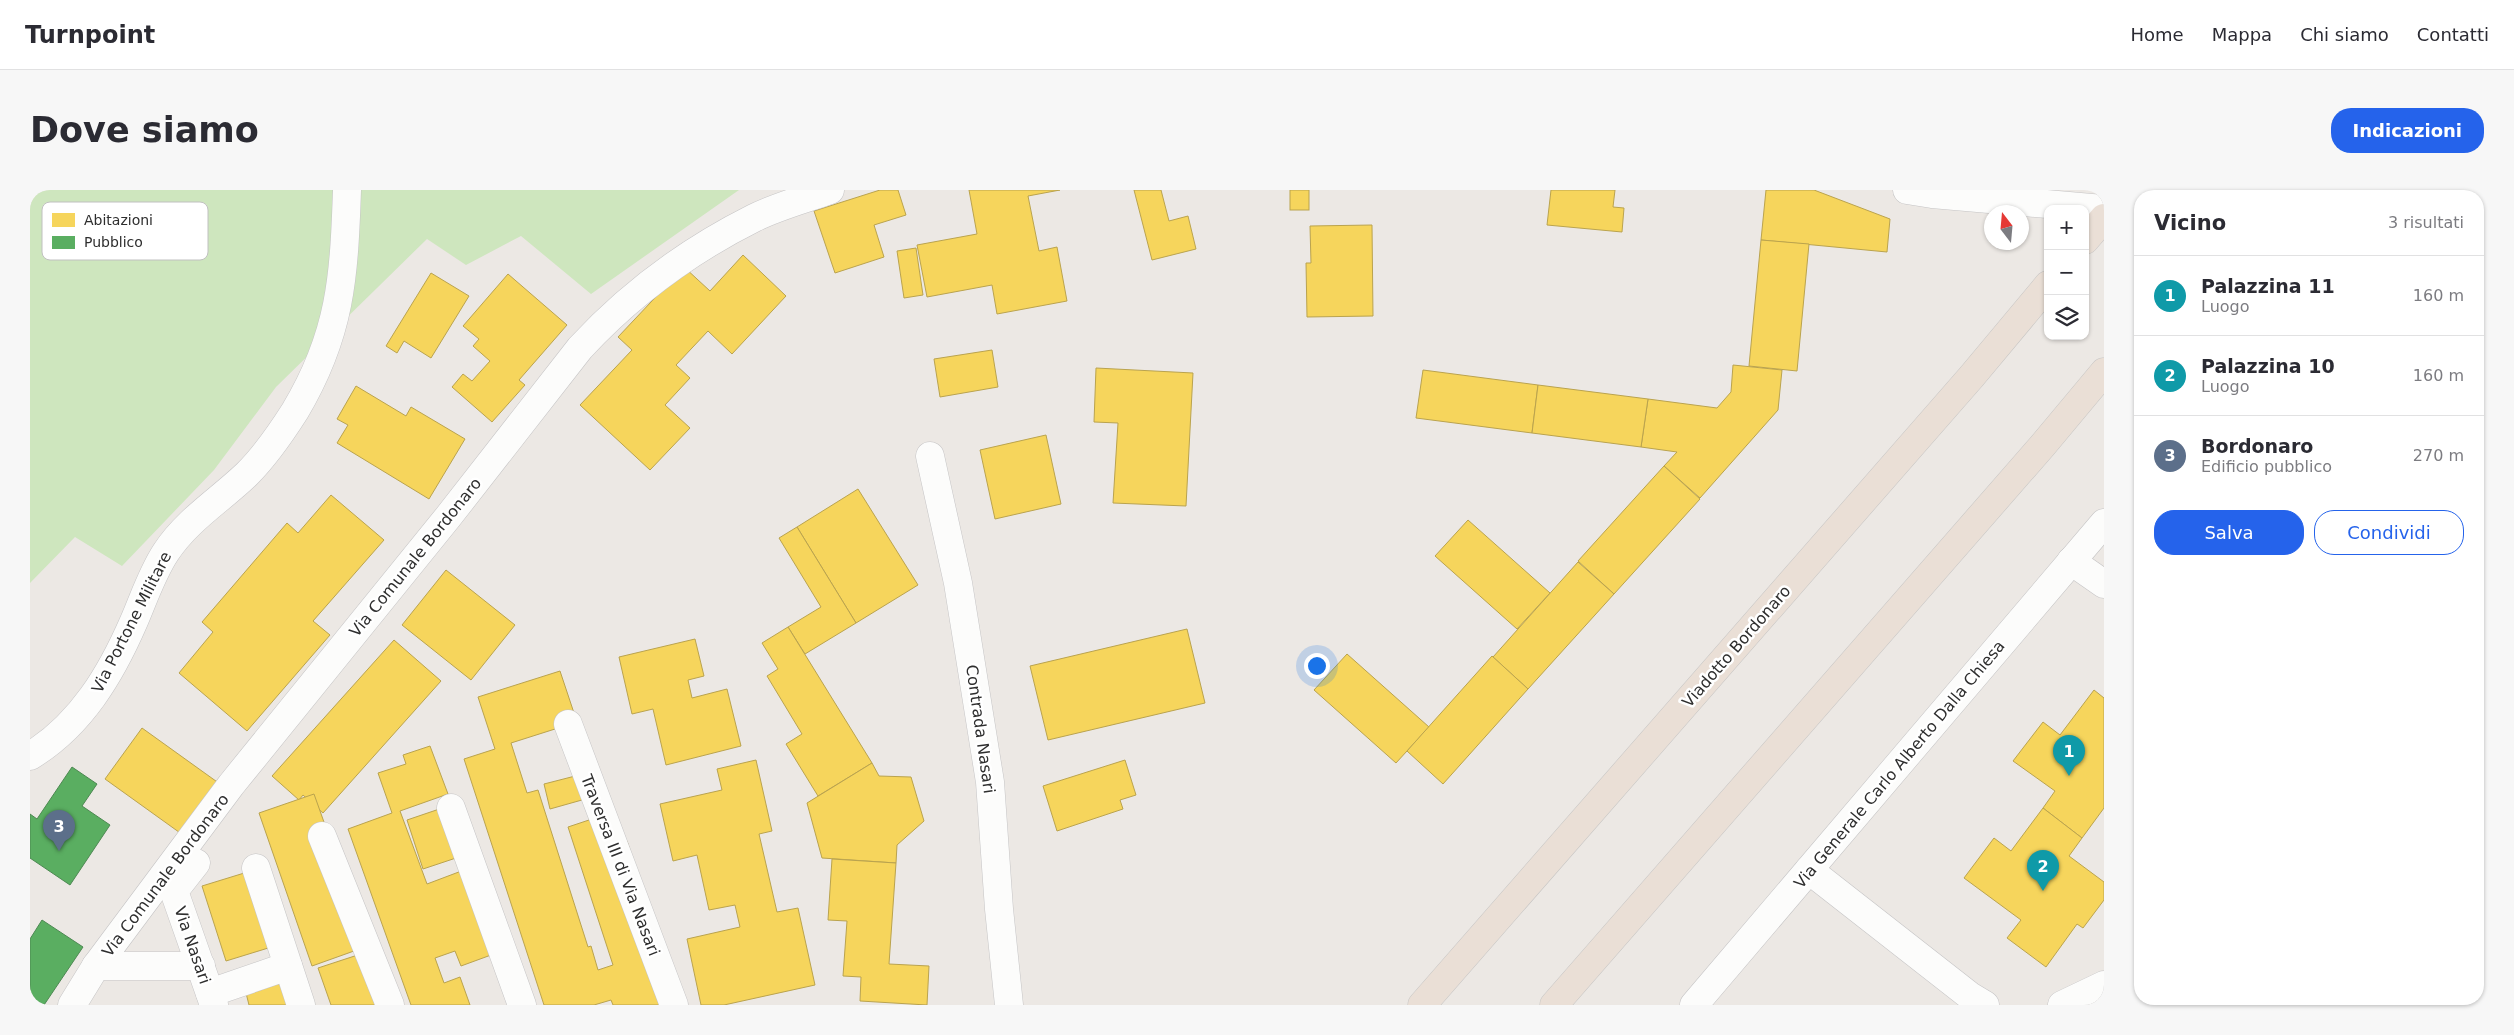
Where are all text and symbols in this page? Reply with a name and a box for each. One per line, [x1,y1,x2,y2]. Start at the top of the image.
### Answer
text: Turnpoint [25,21,155,49]
text: Home [2131,24,2184,45]
text: Mappa [2212,24,2272,45]
text: Chi siamo [2300,24,2389,45]
text: Contatti [2417,24,2489,45]
button: Indicazioni [2331,108,2484,153]
text: Dove siamo [30,110,259,150]
legend [42,202,208,260]
north arrow [1984,205,2029,250]
map controls [2044,205,2089,340]
button: + [2044,205,2089,250]
text: Vicino [2154,211,2226,235]
text: Abitazioni [84,212,153,228]
text: 3 risultati [2388,213,2464,232]
text: Pubblico [84,234,143,250]
button: − [2044,250,2089,295]
text: Palazzina 11 [2201,275,2335,297]
text: 1 [2164,286,2176,305]
text: 160 m [2413,286,2464,305]
button: layers [2044,295,2089,340]
text: Luogo [2201,297,2250,316]
text: Palazzina 10 [2201,355,2335,377]
text: 2 [2164,366,2176,385]
text: 160 m [2413,366,2464,385]
text: Luogo [2201,377,2250,396]
text: Bordonaro [2201,435,2313,457]
text: 3 [2164,446,2176,465]
text: 270 m [2413,446,2464,465]
text: Edificio pubblico [2201,457,2332,476]
street label: Via Comunale Bordonaro [345,474,485,641]
button: Salva [2154,510,2304,555]
button: Condividi [2314,510,2464,555]
street label: Via Portone Militare [88,549,175,696]
street label: Viadotto Bordonaro [1678,582,1794,711]
street label: Via Generale Carlo Alberto Dalla Chiesa [1790,637,2009,892]
your location [1304,653,1330,679]
street label: Contrada Nasari [962,664,999,795]
pin: 1 [2053,735,2085,776]
street label: Traversa III di Via Nasari [577,771,664,959]
street label: Via Comunale Bordonaro [98,790,233,960]
pin: 3 [43,810,75,851]
pin: 2 [2027,850,2059,891]
street label: Via Nasari [170,904,215,986]

